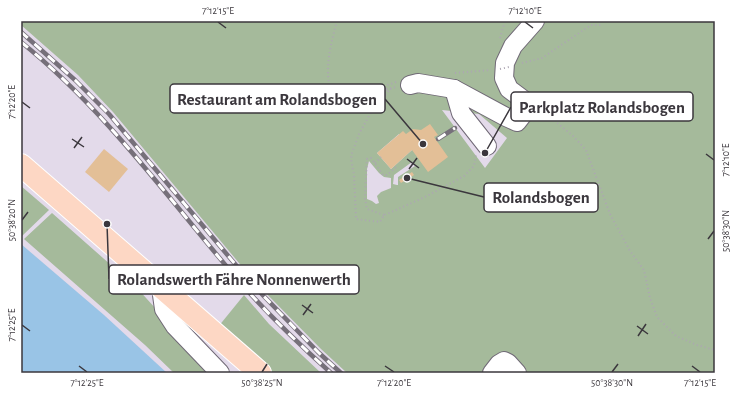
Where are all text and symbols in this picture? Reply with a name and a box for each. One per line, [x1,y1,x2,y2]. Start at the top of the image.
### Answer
text: 7°12'15"E [202,6,234,16]
text: 7°12'10"E [508,6,542,16]
callout: Restaurant am Rolandsbogen [170,84,385,113]
text: 7°12'20"E [7,85,17,119]
text: Restaurant am Rolandsbogen [177,91,377,108]
callout: Parkplatz Rolandsbogen [511,92,693,121]
text: Parkplatz Rolandsbogen [519,99,685,116]
text: 7°12'10"E [721,143,731,177]
callout: Rolandsbogen [484,183,598,212]
text: Rolandsbogen [492,189,590,206]
text: 50°38'20"N [7,199,17,241]
text: 50°38'30"N [721,210,731,252]
callout: Rolandswerth Fähre Nonnenwerth [109,265,359,294]
text: Rolandswerth Fähre Nonnenwerth [117,271,351,288]
text: 7°12'25"E [7,308,17,342]
text: 7°12'25"E [70,378,104,388]
text: 50°38'25"N [241,378,283,388]
text: 7°12'20"E [377,378,411,388]
text: 50°38'30"N [591,378,633,388]
text: 7°12'15"E [684,378,716,388]

